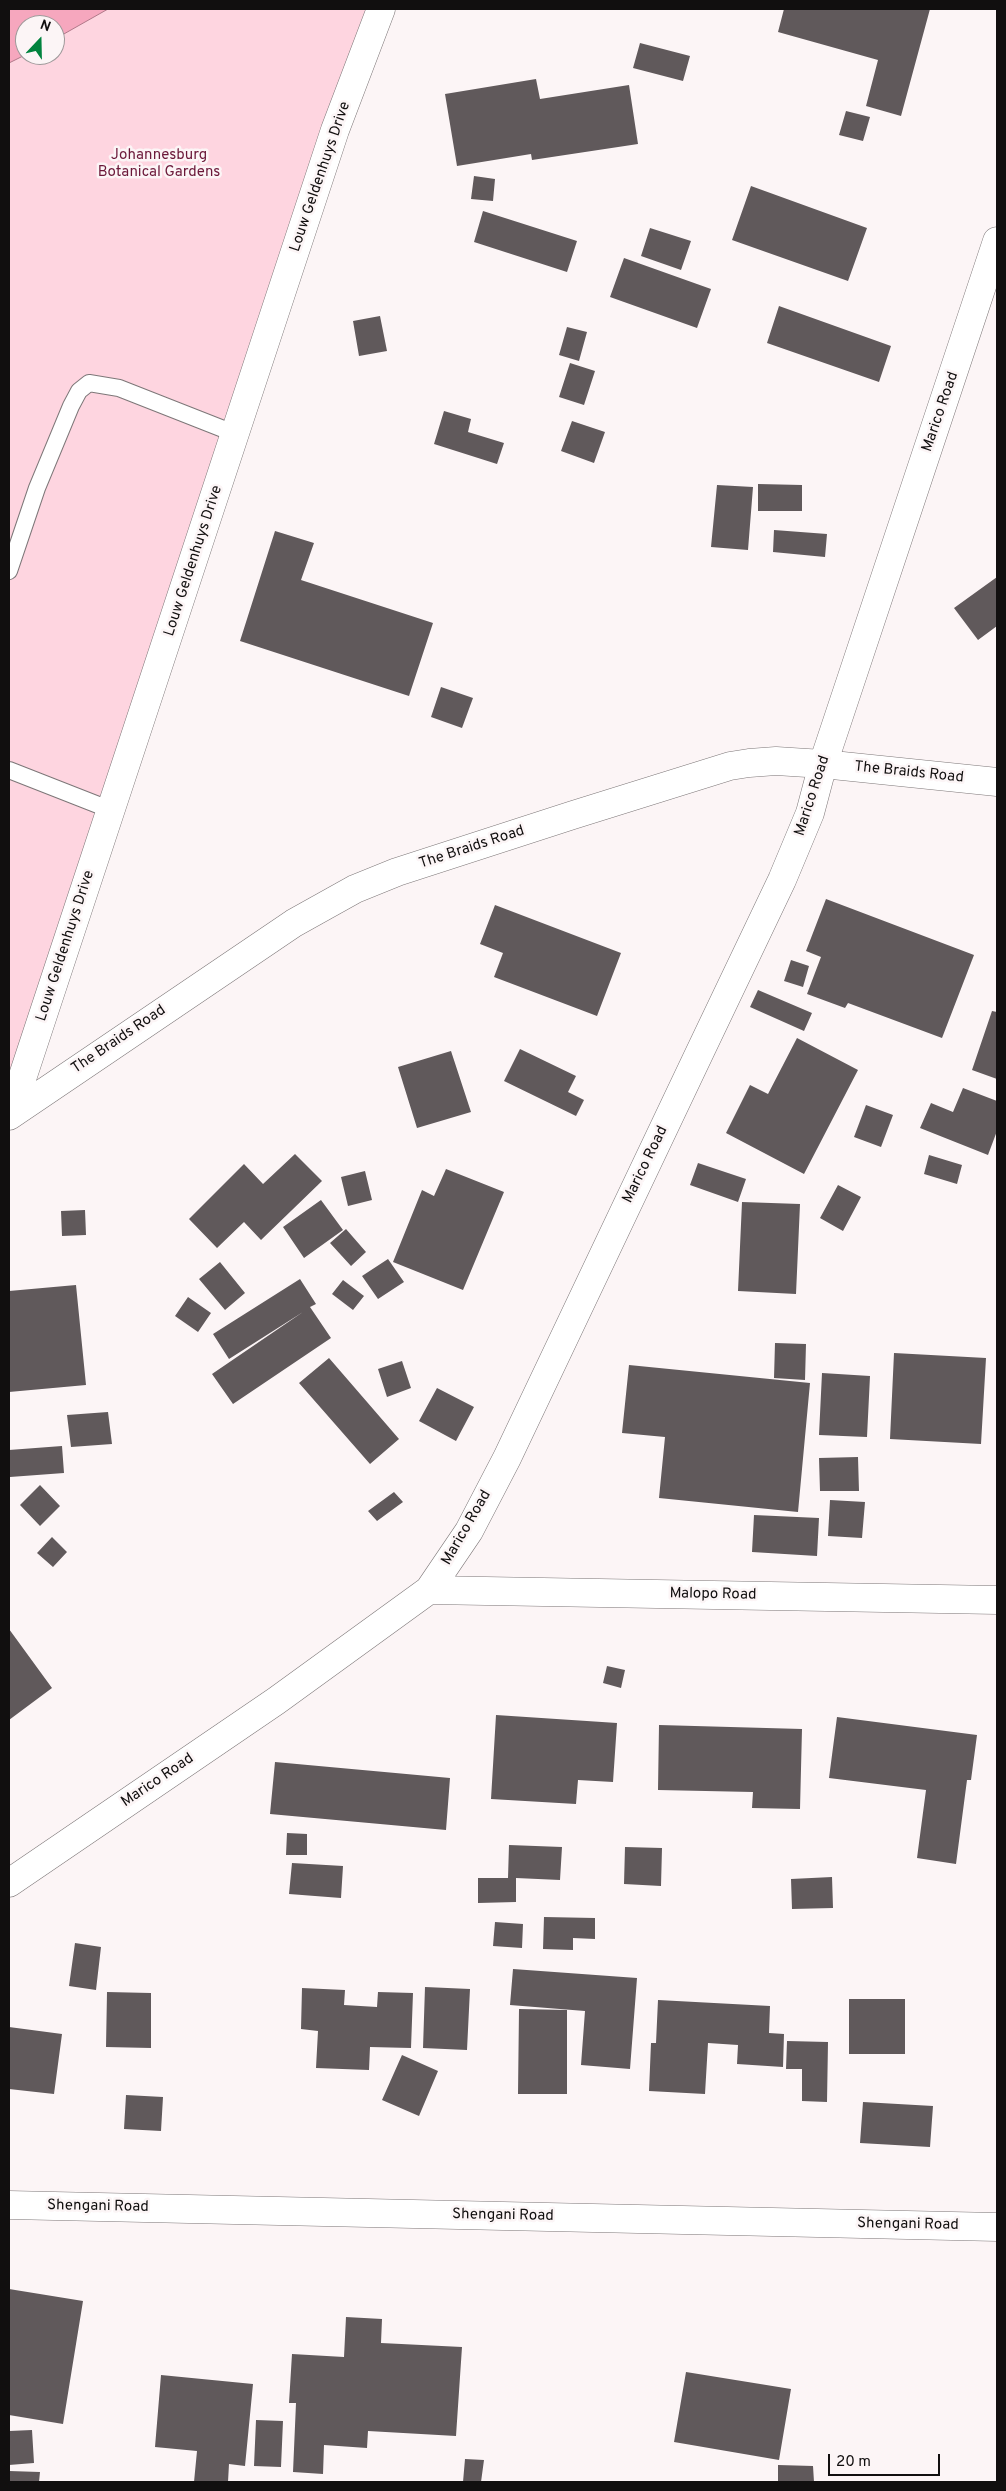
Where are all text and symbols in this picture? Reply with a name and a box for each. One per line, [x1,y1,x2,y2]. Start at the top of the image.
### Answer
north arrow [15,15,65,65]
text: N [37,17,53,36]
street label: Louw Geldenhuys Drive [287,100,355,254]
park label: Johannesburg Botanical Gardens [98,147,220,182]
street label: Marico Road [919,370,963,454]
street label: Louw Geldenhuys Drive [161,483,227,639]
street label: Marico Road [792,754,834,838]
street label: The Braids Road [853,758,965,788]
street label: The Braids Road [417,822,527,874]
street label: Louw Geldenhuys Drive [33,868,99,1024]
street label: The Braids Road [68,1002,170,1078]
street label: Marico Road [620,1124,672,1206]
street label: Marico Road [438,1487,496,1569]
street label: Malopo Road [669,1585,757,1605]
street label: Marico Road [118,1750,198,1812]
street label: Shengani Road [47,2197,149,2217]
street label: Shengani Road [452,2206,554,2226]
street label: Shengani Road [857,2215,959,2235]
scale bar [831,2444,944,2476]
text: 20 m [836,2453,871,2472]

